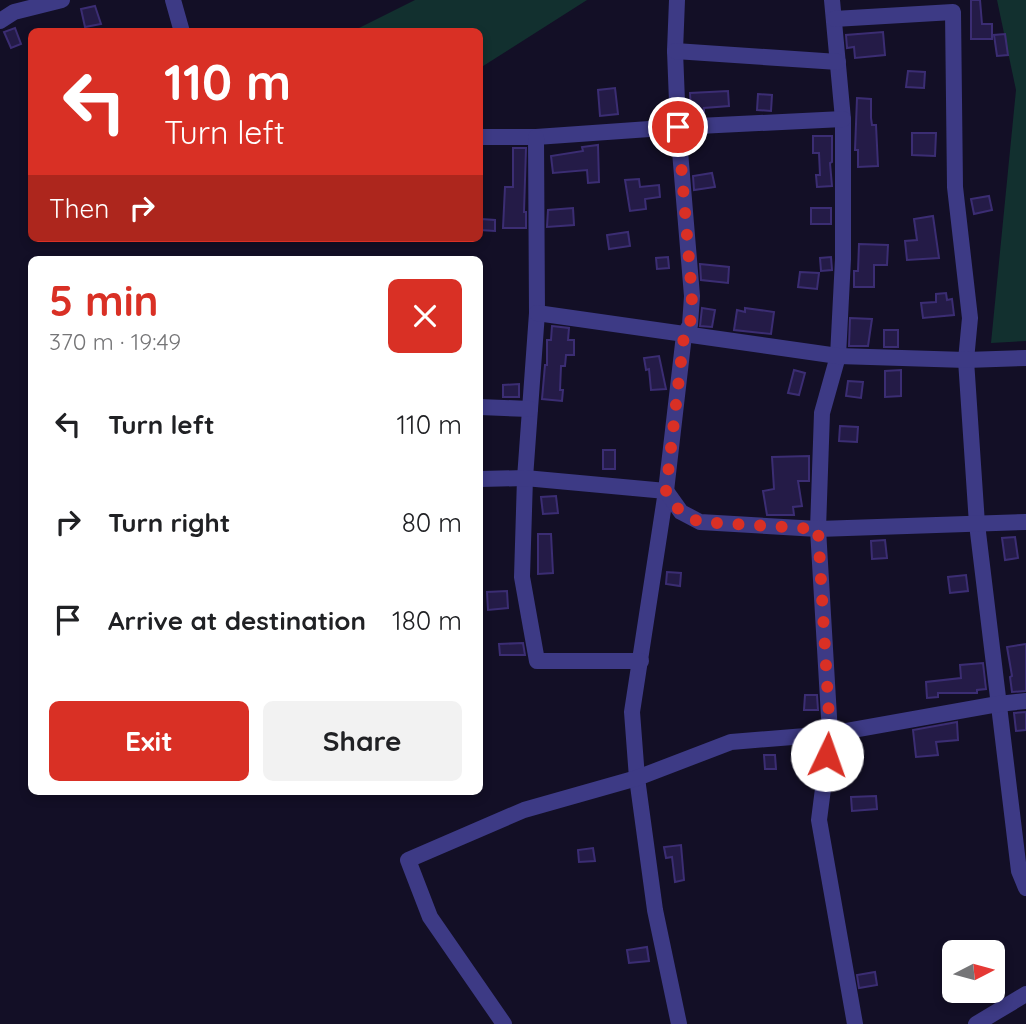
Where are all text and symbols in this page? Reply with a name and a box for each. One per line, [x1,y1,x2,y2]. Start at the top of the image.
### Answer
text: 110 m [164,51,291,112]
icon: left [49,56,140,147]
pin [648,97,708,157]
icon: arrive [659,108,697,146]
text: Turn left [164,112,285,152]
icon: right [123,189,161,227]
text: Then [49,192,109,225]
text: 5 min [49,274,159,327]
button: close [388,279,462,353]
text: 370 m · 19:49 [49,327,181,356]
icon: left [49,405,87,443]
text: Turn left [108,408,215,441]
text: 110 m [396,408,462,441]
icon: right [49,503,87,541]
text: Turn right [108,506,230,539]
text: 80 m [402,506,462,539]
icon: arrive [49,601,87,639]
text: Arrive at destination [108,604,366,637]
text: 180 m [392,604,462,637]
button: Exit [49,701,249,781]
button: Share [263,701,462,781]
position arrow [790,718,864,792]
north arrow [942,940,1004,1003]
map controls [942,940,1005,1003]

